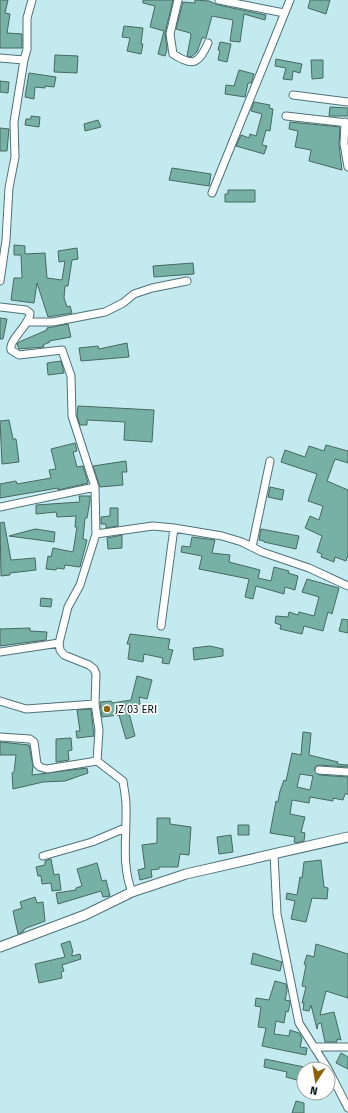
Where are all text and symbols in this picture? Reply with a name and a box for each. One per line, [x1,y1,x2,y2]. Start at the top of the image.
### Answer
place label: JZ 03 ERI [115,703,157,716]
marker: JZ 03 ERI [102,704,112,714]
north arrow [296,1061,336,1101]
text: N [309,1083,319,1097]

